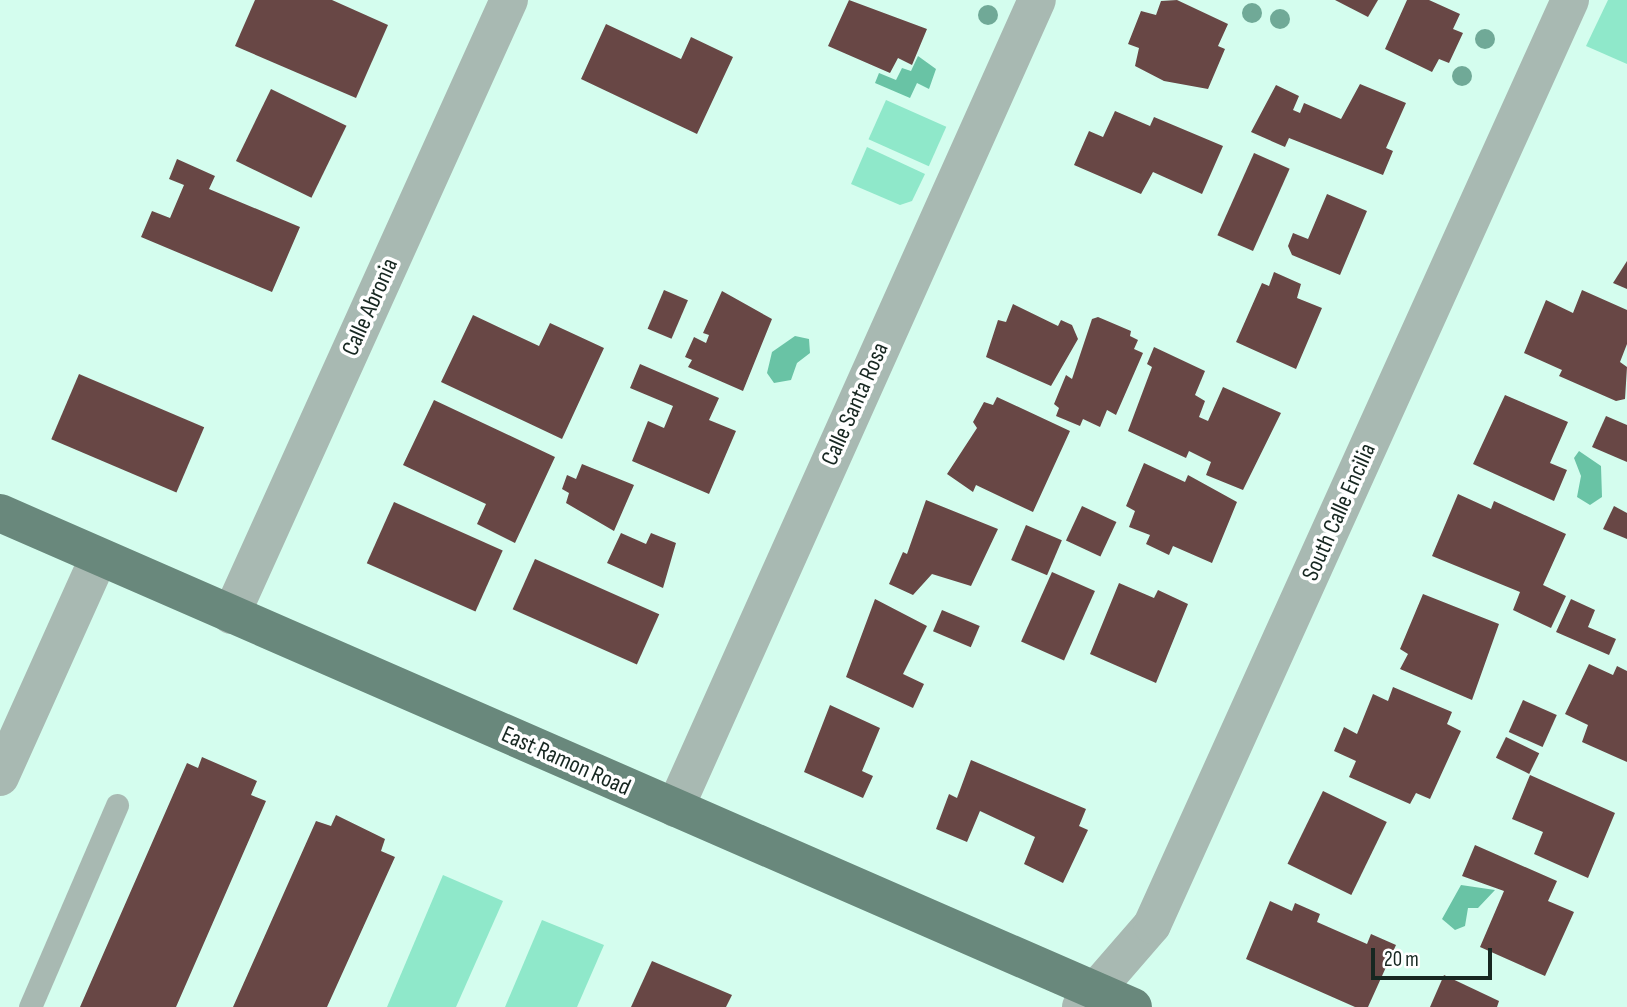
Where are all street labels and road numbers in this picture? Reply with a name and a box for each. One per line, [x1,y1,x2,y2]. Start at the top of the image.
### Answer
street label: Calle Abronia [336,254,404,360]
street label: Calle Santa Rosa [815,338,895,470]
street label: South Calle Encilia [1296,439,1382,585]
street label: East Ramon Road [497,720,635,802]

